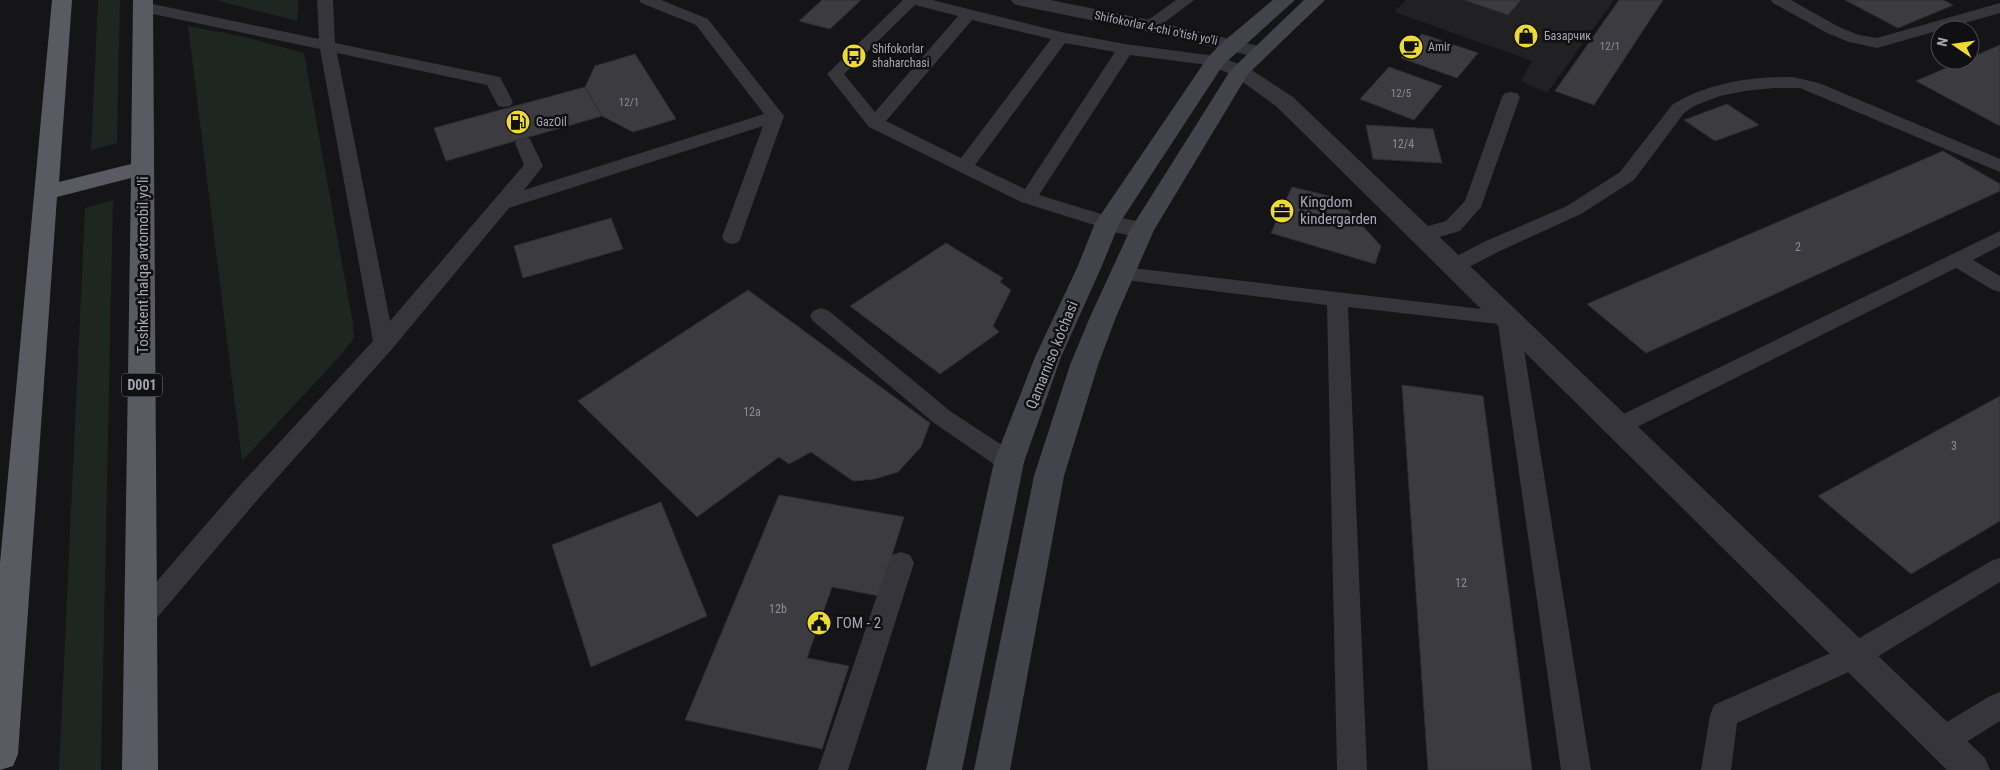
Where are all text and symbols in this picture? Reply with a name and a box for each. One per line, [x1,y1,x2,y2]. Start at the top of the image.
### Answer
street label: Shifokorlar 4-chi o'tish yo'li [1093,8,1219,48]
north arrow [1930,20,1980,70]
shop icon: Базарчик [1513,23,1539,49]
place label: Базарчик [1544,29,1591,43]
cafe icon: Amir [1398,34,1424,60]
text: N [1934,36,1951,48]
place label: Amir [1428,40,1451,54]
house number: 12/1 [1600,40,1620,53]
place label: Shifokorlar shaharchasi [872,42,929,70]
bus stop icon: Shifokorlar shaharchasi [841,43,867,69]
house number: 12/5 [1391,87,1411,100]
house number: 12/1 [619,96,639,109]
fuel station icon: GazOil [505,109,531,135]
place label: GazOil [536,115,567,129]
house number: 12/4 [1392,137,1414,151]
street label: Toshkent halqa avtomobil yo'li [134,176,152,354]
place label: Kingdom kindergarden [1300,193,1377,228]
office icon: Kingdom kindergarden [1269,198,1295,224]
house number: 2 [1795,240,1801,254]
street label: Qamarniso ko'chasi [1022,298,1082,412]
road number: D001 [122,374,162,396]
house number: 12а [743,405,761,419]
house number: 3 [1951,439,1957,453]
house number: 12 [1455,576,1467,590]
house number: 12b [769,602,787,616]
public building icon: ГОМ - 2 [806,610,832,636]
place label: ГОМ - 2 [836,614,881,632]

